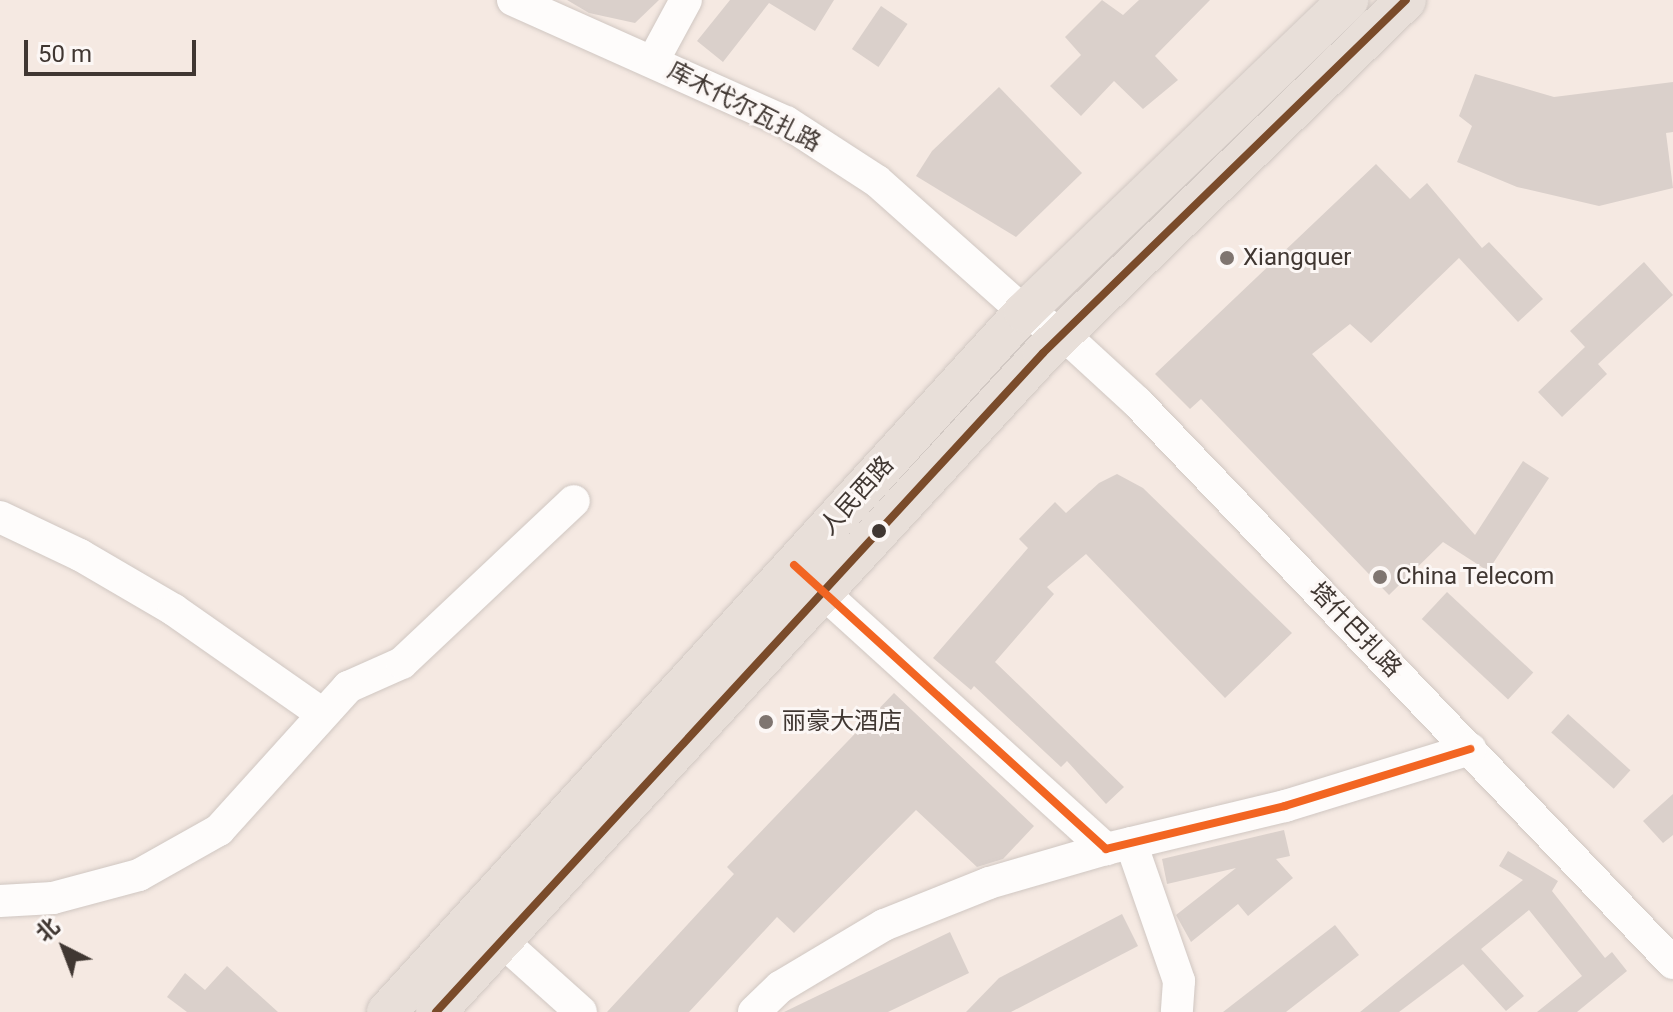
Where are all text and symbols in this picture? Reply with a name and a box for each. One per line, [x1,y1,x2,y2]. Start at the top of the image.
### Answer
scale bar [28,24,200,74]
text: 50 m [38,40,92,68]
street label: 库木代尔瓦扎路 [663,56,825,158]
place label: Xiangquer [1243,244,1351,272]
marker: Xiangquer [1218,249,1236,267]
street label: 人民西路 [814,451,900,541]
unlabelled marker [871,523,887,539]
place label: China Telecom [1396,563,1555,591]
marker: China Telecom [1371,568,1389,586]
street label: 塔什巴扎路 [1303,577,1407,683]
place label: 丽豪大酒店 [782,708,902,736]
marker: 丽豪大酒店 [757,713,775,731]
north arrow [24,908,104,988]
text: 北 [31,913,64,946]

